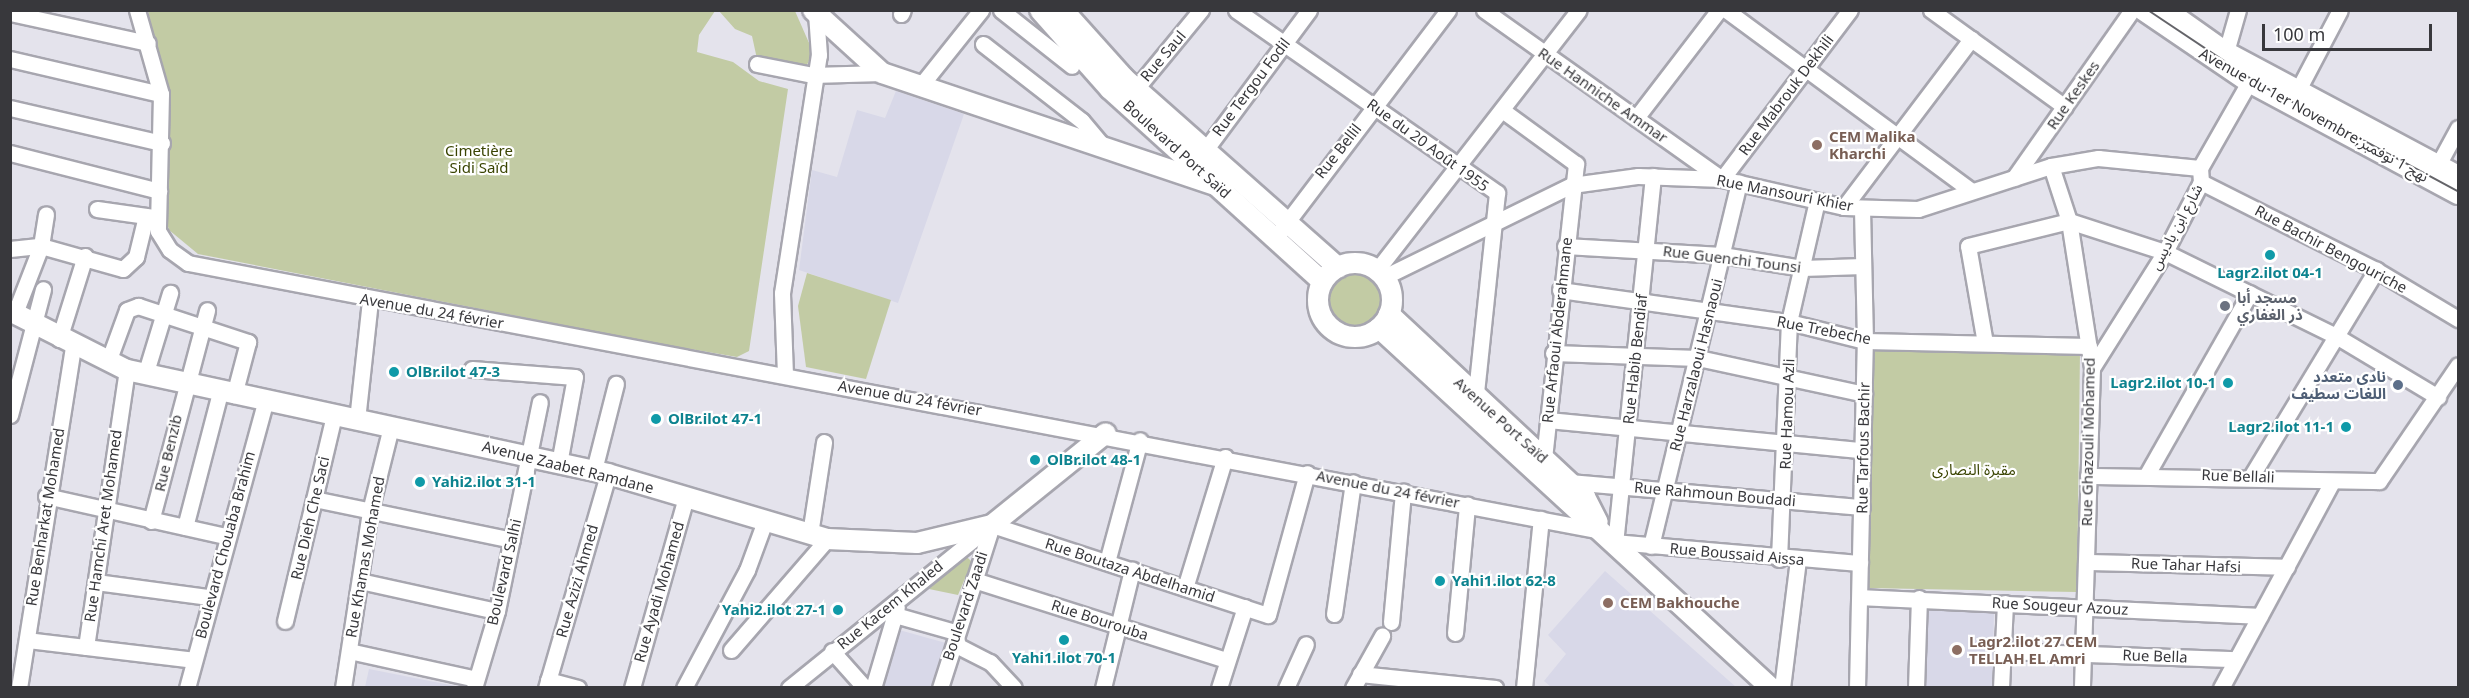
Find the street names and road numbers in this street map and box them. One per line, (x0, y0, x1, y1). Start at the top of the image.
street label: Rue Saul (1137, 27, 1189, 85)
street label: Rue Mabrouk Dekhili (1735, 31, 1837, 159)
street label: Rue Tergou Fodil (1208, 34, 1294, 140)
street label: Rue Hanniche Ammar (1535, 43, 1671, 147)
street label: Avenue du 1er Novembre;نهج 1 نوفمبر (2196, 44, 2432, 186)
street label: Rue Keskes (2043, 57, 2103, 133)
street label: Rue du 20 Août 1955 (1364, 95, 1492, 195)
street label: Boulevard Port Saïd (1119, 96, 1235, 202)
street label: Rue Bellil (1311, 120, 1365, 182)
street label: Rue Mansouri Khier (1715, 171, 1855, 215)
street label: شارع ابن باديس (2146, 181, 2206, 273)
street label: Rue Bachir Bengouriche (2252, 201, 2410, 297)
street label: Rue Arfaoui Abderahmane (1538, 236, 1576, 424)
street label: Rue Guenchi Tounsi (1662, 242, 1802, 276)
street label: Rue Harzalaoui Hasnaoui (1666, 277, 1726, 453)
street label: Avenue du 24 février (359, 289, 505, 333)
street label: Rue Habib Bendiaf (1619, 293, 1651, 425)
street label: Rue Trebeche (1775, 312, 1873, 348)
street label: Rue Hamou Azli (1776, 358, 1798, 470)
street label: Rue Ghazouli Mohamed (2078, 358, 2098, 526)
street label: Avenue Port Saïd (1450, 373, 1552, 467)
street label: Avenue du 24 février (837, 376, 983, 420)
street label: Rue Tarfous Bachir (1853, 382, 1873, 514)
street label: Rue Benzib (150, 413, 186, 493)
street label: Rue Benharkat Mohamed (22, 427, 68, 607)
street label: Rue Hamchi Aret Mohamed (81, 429, 125, 623)
street label: Avenue Zaabet Ramdane (480, 437, 656, 497)
street label: Boulevard Chouaba Brahim (191, 449, 259, 641)
street label: Rue Dieh Che Saci (287, 454, 333, 582)
street label: Avenue du 24 février (1315, 466, 1461, 512)
street label: Rue Bellali (2201, 466, 2275, 486)
street label: Rue Khamas Mohamed (342, 475, 388, 639)
street label: Rue Rahmoun Boudadi (1633, 478, 1797, 510)
street label: Boulevard Salhi (483, 517, 525, 627)
street label: Rue Ayadi Mohamed (630, 520, 688, 664)
street label: Rue Azizi Ahmed (552, 522, 602, 640)
street label: Rue Boutaza Abdelhamid (1043, 534, 1217, 606)
street label: Rue Boussaid Aissa (1669, 539, 1805, 569)
street label: Boulevard Zaadi (939, 549, 991, 663)
street label: Rue Tahar Hafsi (2131, 554, 2241, 576)
street label: Rue Kacem Khaled (834, 557, 946, 653)
street label: Rue Sougeur Azouz (1991, 593, 2129, 619)
street label: Rue Bourouba (1049, 596, 1151, 644)
street label: Rue Bella (2122, 646, 2188, 666)

